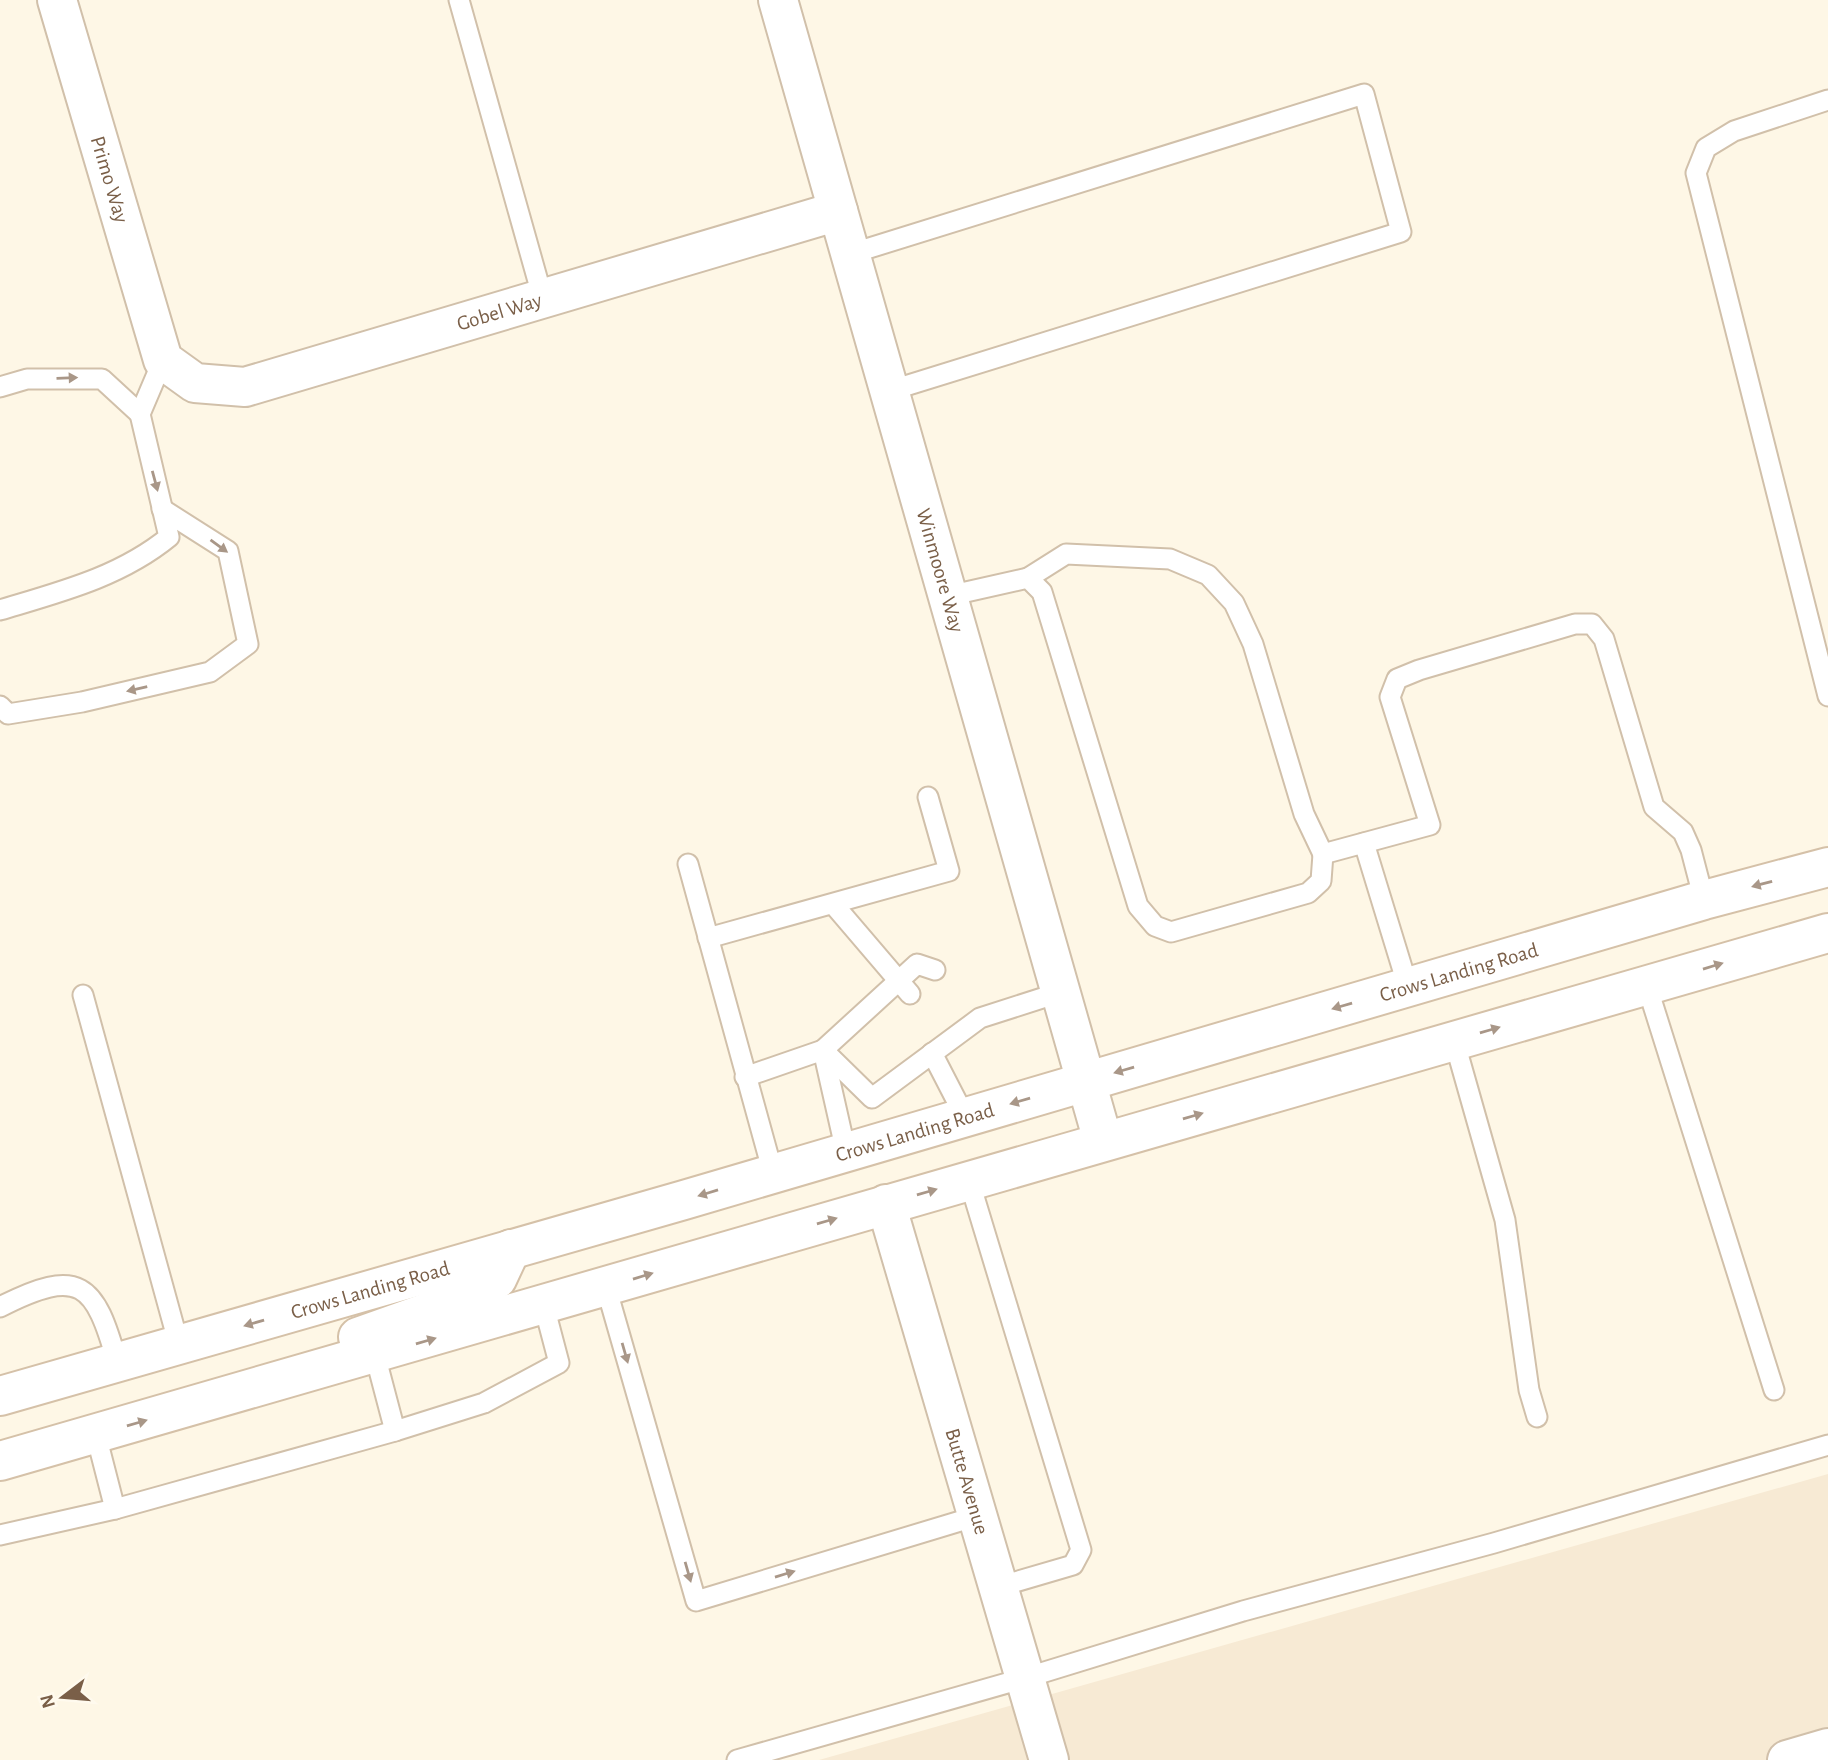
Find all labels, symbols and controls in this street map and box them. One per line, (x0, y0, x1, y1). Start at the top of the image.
street label: Primo Way (87, 134, 132, 225)
street label: Gobel Way (454, 289, 544, 335)
one-way arrow (56, 372, 78, 383)
one-way arrow (150, 470, 161, 492)
street label: Winmoore Way (912, 506, 968, 635)
one-way arrow (209, 539, 228, 553)
one-way arrow (126, 684, 148, 695)
one-way arrow (1751, 879, 1773, 890)
street label: Crows Landing Road (1377, 939, 1541, 1006)
one-way arrow (1703, 961, 1724, 971)
one-way arrow (1331, 1001, 1352, 1011)
one-way arrow (1479, 1025, 1500, 1035)
one-way arrow (1113, 1065, 1135, 1076)
one-way arrow (1009, 1096, 1030, 1106)
street label: Crows Landing Road (833, 1099, 997, 1166)
one-way arrow (1182, 1110, 1203, 1120)
one-way arrow (917, 1186, 938, 1196)
one-way arrow (697, 1188, 718, 1198)
one-way arrow (817, 1215, 838, 1225)
street label: Crows Landing Road (288, 1258, 452, 1323)
one-way arrow (633, 1270, 654, 1281)
one-way arrow (242, 1318, 264, 1329)
one-way arrow (416, 1335, 437, 1345)
one-way arrow (620, 1342, 631, 1364)
one-way arrow (126, 1418, 147, 1428)
street label: Butte Avenue (941, 1426, 992, 1537)
one-way arrow (683, 1561, 693, 1582)
one-way arrow (775, 1568, 796, 1578)
north arrow (28, 1662, 98, 1732)
text: N (37, 1692, 59, 1710)

